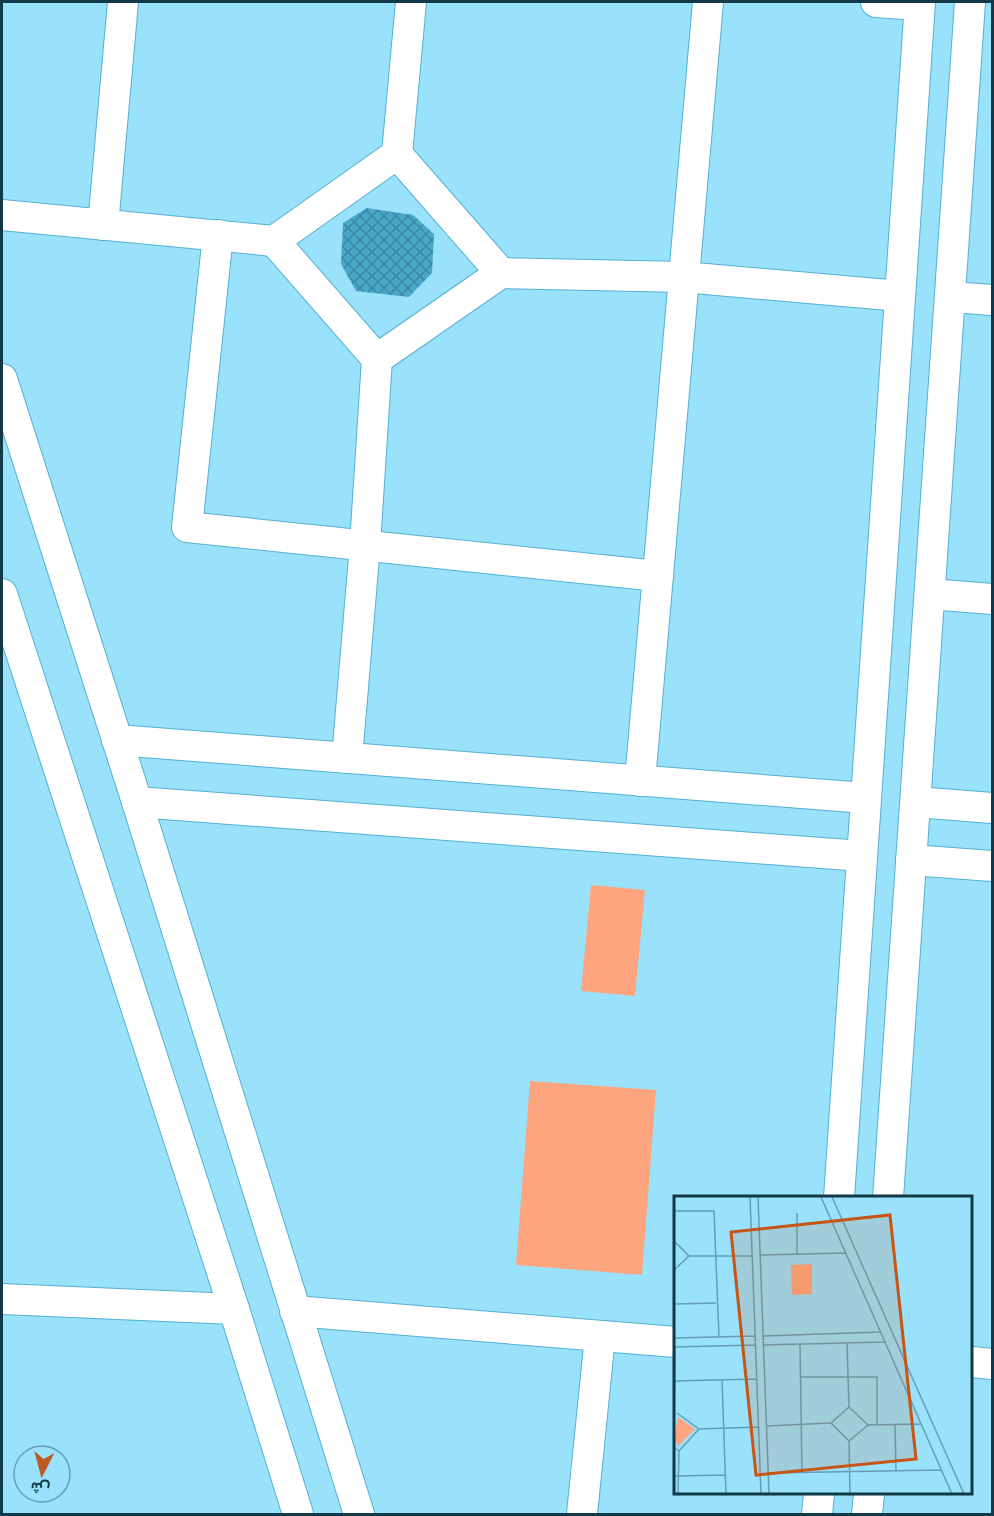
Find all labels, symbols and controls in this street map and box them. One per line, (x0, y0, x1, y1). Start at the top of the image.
inset map (674, 1196, 973, 1495)
north arrow (12, 1444, 72, 1504)
text: ش (30, 1478, 51, 1499)

